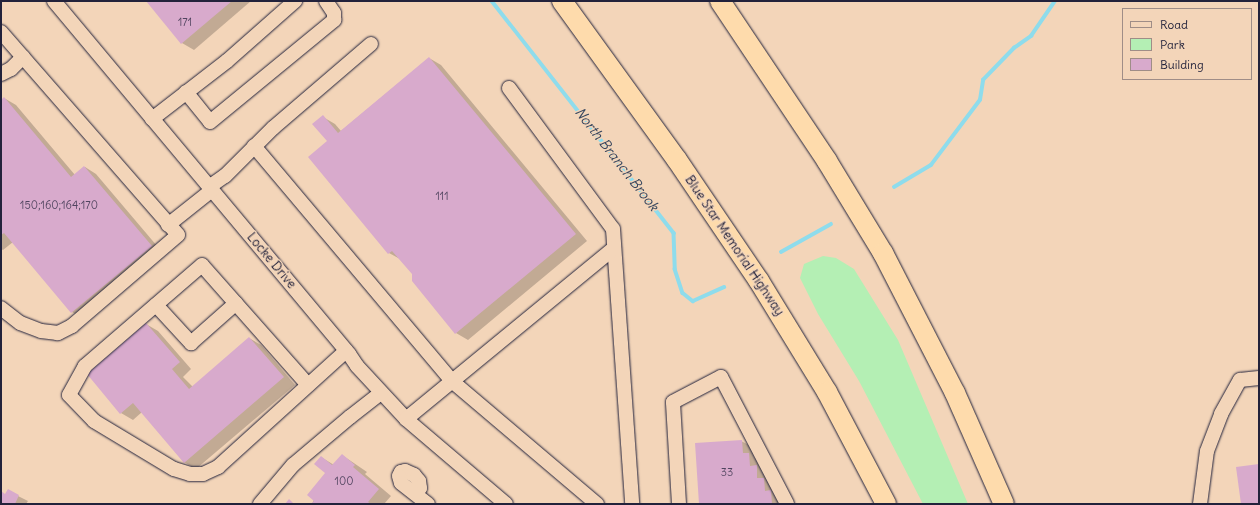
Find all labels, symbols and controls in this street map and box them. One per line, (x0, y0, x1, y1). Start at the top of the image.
legend (1122, 8, 1252, 80)
house number: 171 (178, 15, 192, 29)
text: Road (1160, 17, 1188, 32)
text: Park (1160, 37, 1185, 52)
text: Building (1160, 57, 1204, 72)
water label: North Branch Brook (572, 104, 662, 214)
street label: Blue Star Memorial Highway (681, 173, 787, 319)
house number: 111 (435, 189, 449, 203)
house number: 150;160;164;170 (20, 198, 98, 212)
street label: Locke Drive (243, 230, 299, 292)
house number: 33 (721, 465, 733, 479)
house number: 100 (335, 474, 353, 488)

